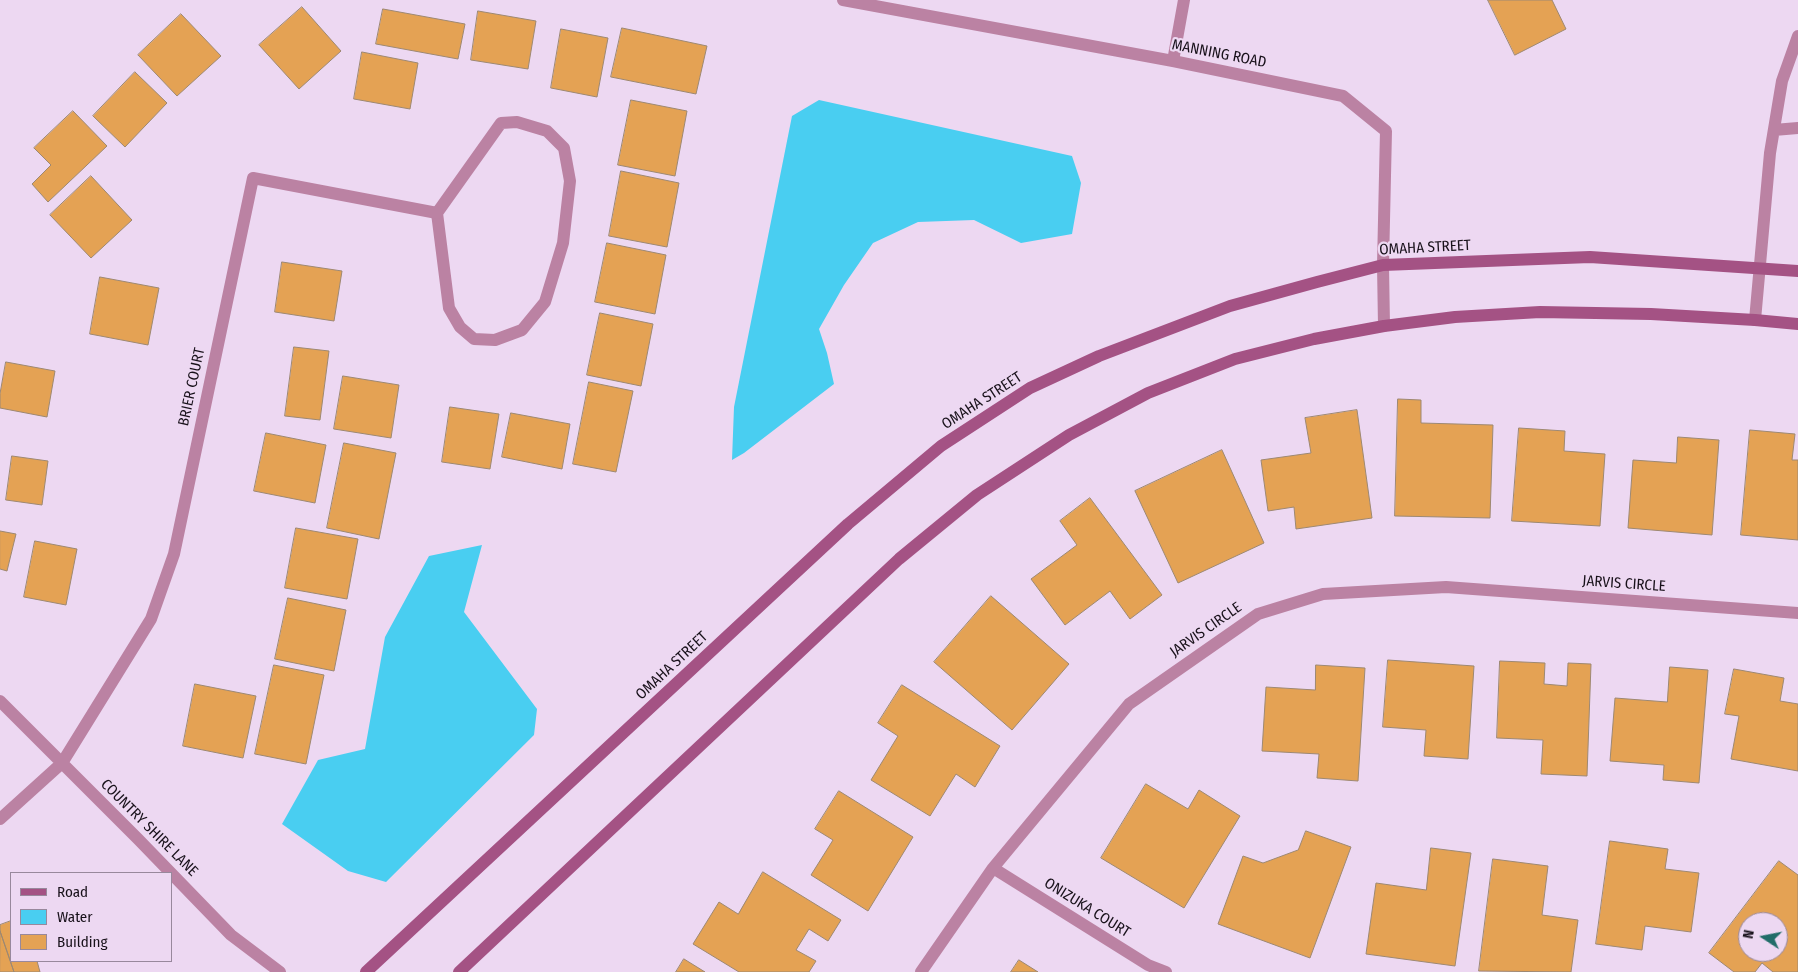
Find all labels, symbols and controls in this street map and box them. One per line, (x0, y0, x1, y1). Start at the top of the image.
street label: MANNING ROAD (1170, 36, 1268, 72)
street label: OMAHA STREET (1379, 237, 1471, 259)
street label: BRIER COURT (175, 346, 209, 428)
street label: OMAHA STREET (939, 369, 1025, 433)
street label: JARVIS CIRCLE (1582, 572, 1666, 596)
street label: JARVIS CIRCLE (1167, 599, 1245, 661)
street label: OMAHA STREET (632, 628, 712, 704)
street label: COUNTRY SHIRE LANE (97, 776, 201, 880)
legend (10, 872, 172, 962)
street label: ONIZUKA COURT (1041, 874, 1133, 942)
text: Road (57, 883, 88, 901)
text: Water (57, 908, 92, 926)
north arrow (1738, 912, 1788, 962)
text: N (1740, 929, 1758, 940)
text: Building (57, 933, 108, 951)

